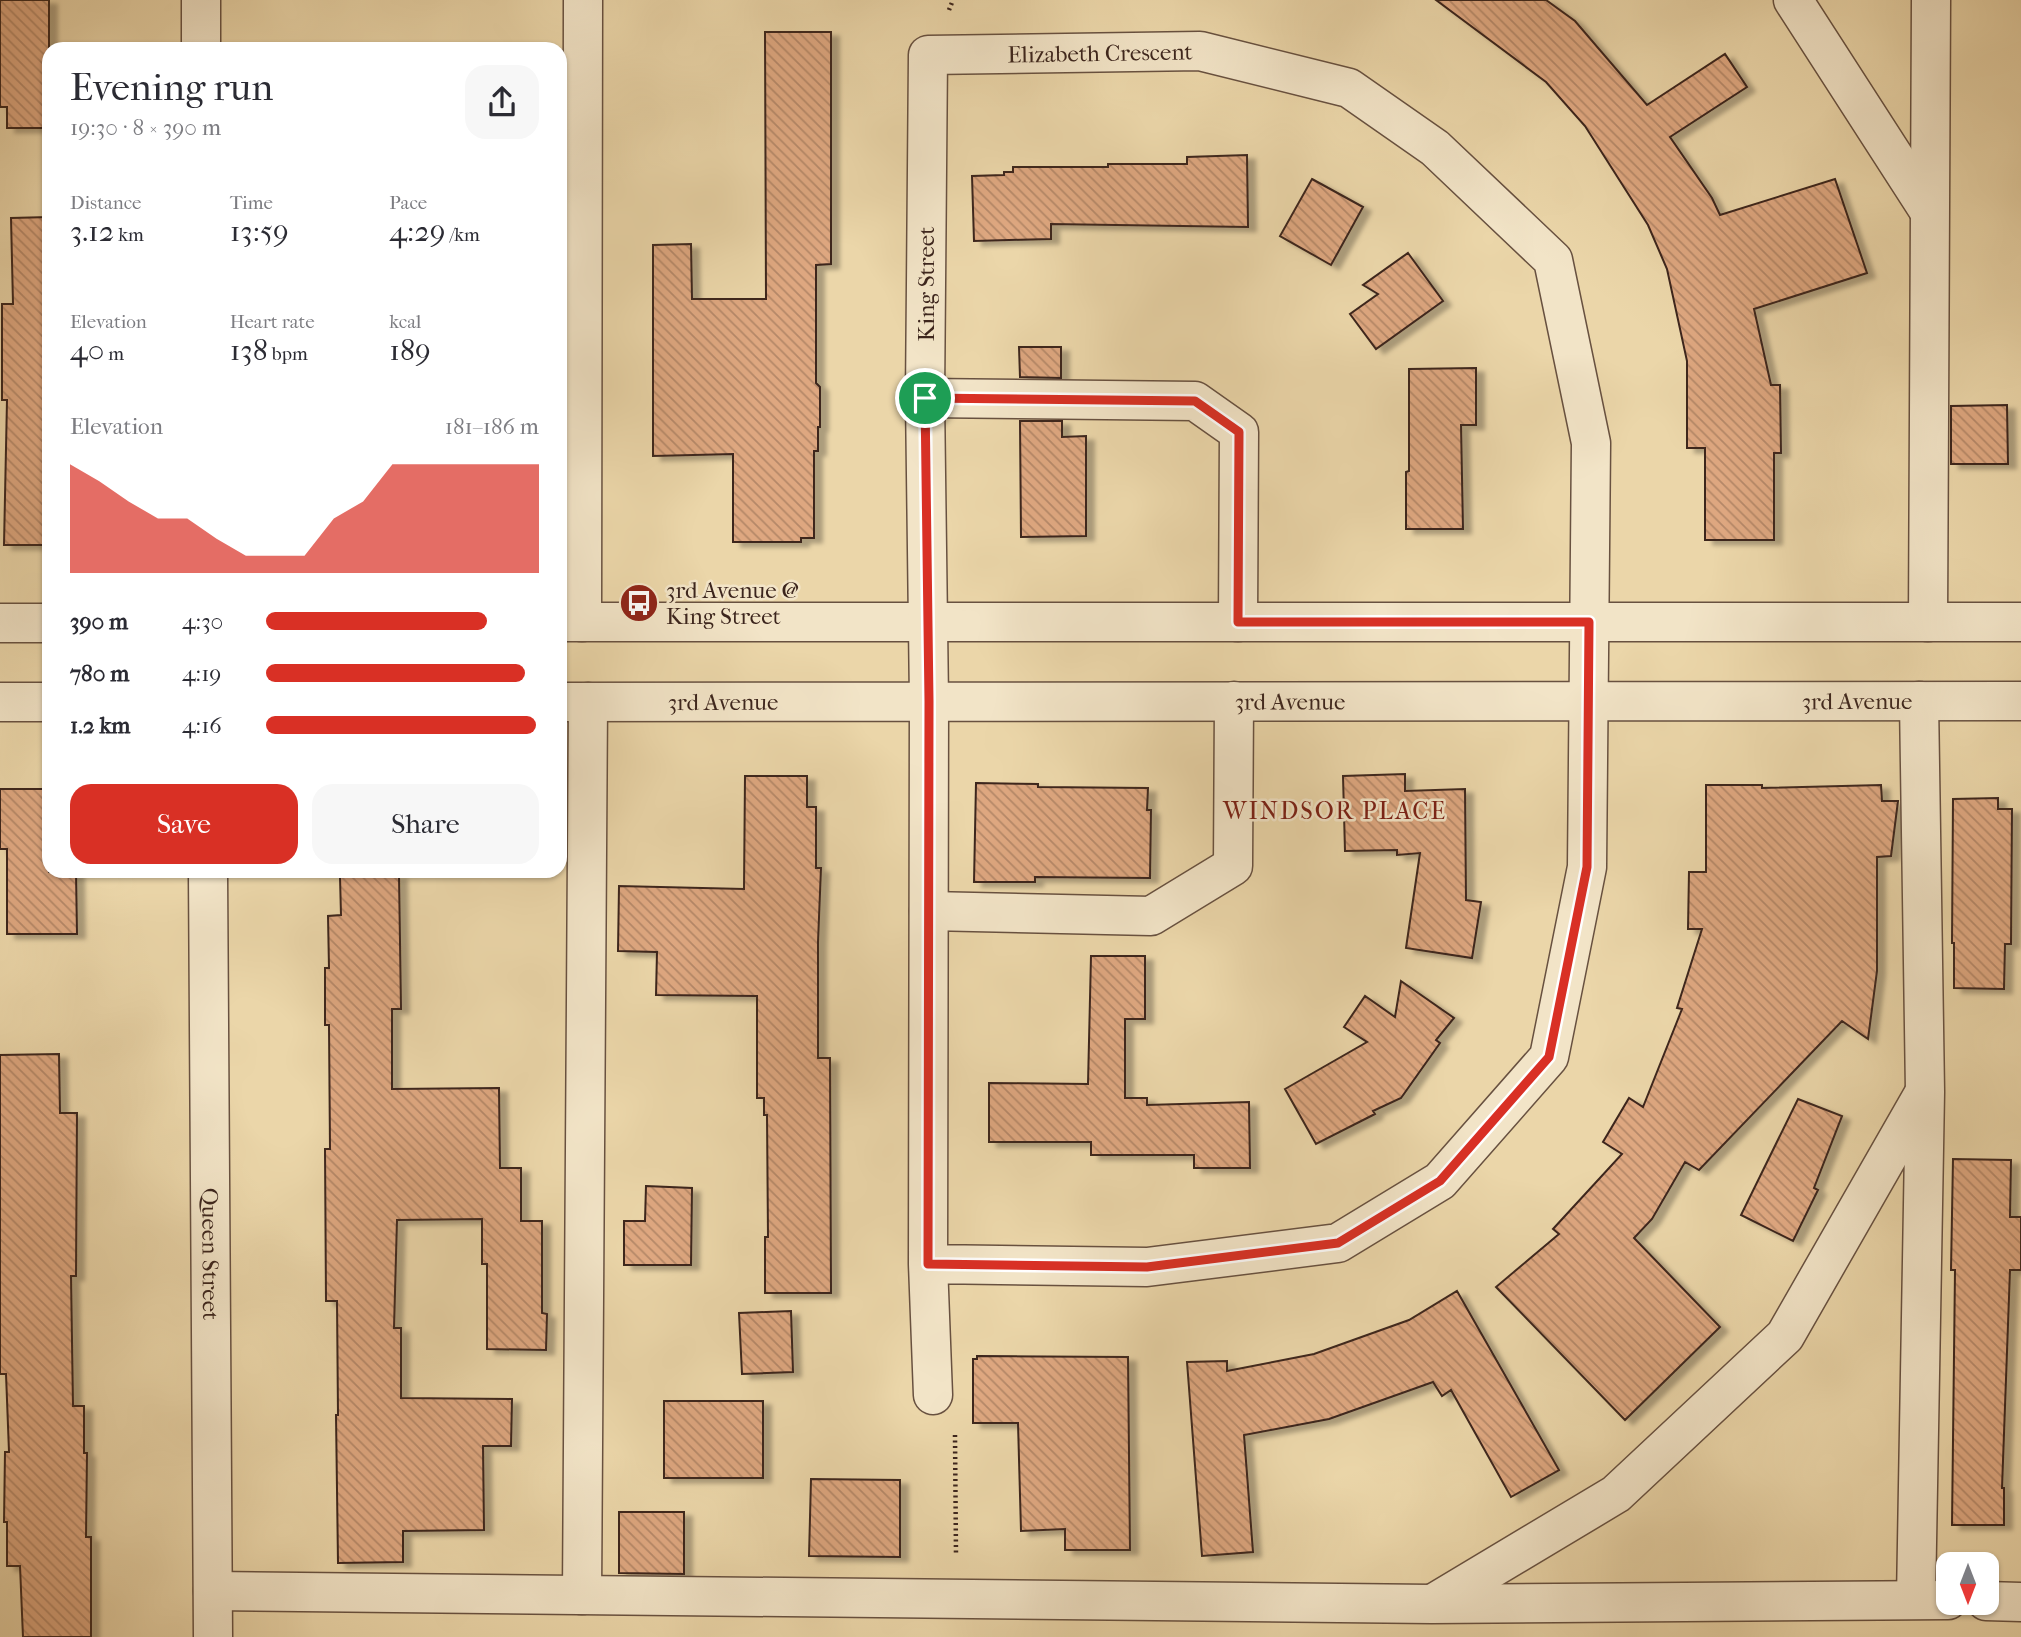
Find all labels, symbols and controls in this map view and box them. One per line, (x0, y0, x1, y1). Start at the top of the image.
street label: Elizabeth Crescent (1007, 38, 1193, 69)
text: Evening run (70, 65, 273, 110)
button: share (465, 65, 539, 139)
text: 19:30 · 8 × 390 m (70, 114, 221, 141)
text: Distance (70, 192, 141, 214)
text: Time (230, 192, 273, 214)
text: Pace (389, 192, 427, 214)
text: 3.12 (70, 214, 114, 249)
text: 13:59 (230, 214, 289, 249)
text: 4:29 (389, 214, 445, 249)
text: km (114, 224, 144, 246)
text: /km (445, 224, 480, 246)
street label: King Street (913, 227, 940, 341)
text: Elevation (70, 311, 147, 333)
text: Heart rate (230, 311, 315, 333)
text: kcal (389, 311, 421, 333)
text: 40 (70, 333, 104, 368)
text: 138 (230, 333, 268, 368)
text: 189 (389, 333, 431, 368)
text: m (104, 343, 124, 365)
text: bpm (268, 343, 308, 365)
pin (895, 368, 955, 428)
icon: arrive (906, 379, 944, 417)
text: Elevation (70, 413, 163, 440)
text: 181–186 m (445, 413, 539, 440)
place label: 3rd Avenue @ King Street (666, 577, 799, 630)
bus stop icon: 3rd Avenue @ King Street (618, 582, 660, 624)
text: 390 m (70, 608, 128, 635)
text: 4:30 (182, 608, 223, 635)
text: 780 m (70, 660, 129, 687)
text: 4:19 (182, 660, 221, 687)
street label: 3rd Avenue (1235, 688, 1345, 716)
street label: 3rd Avenue (1802, 688, 1912, 715)
street label: 3rd Avenue (668, 689, 778, 716)
text: 1.2 km (70, 712, 130, 739)
text: 4:16 (182, 712, 222, 739)
button: Save (70, 784, 298, 864)
button: Share (312, 784, 539, 864)
district label: WINDSOR PLACE (1222, 797, 1447, 825)
street label: Queen Street (196, 1188, 224, 1320)
north arrow (1936, 1552, 1998, 1615)
map controls (1936, 1552, 1999, 1615)

